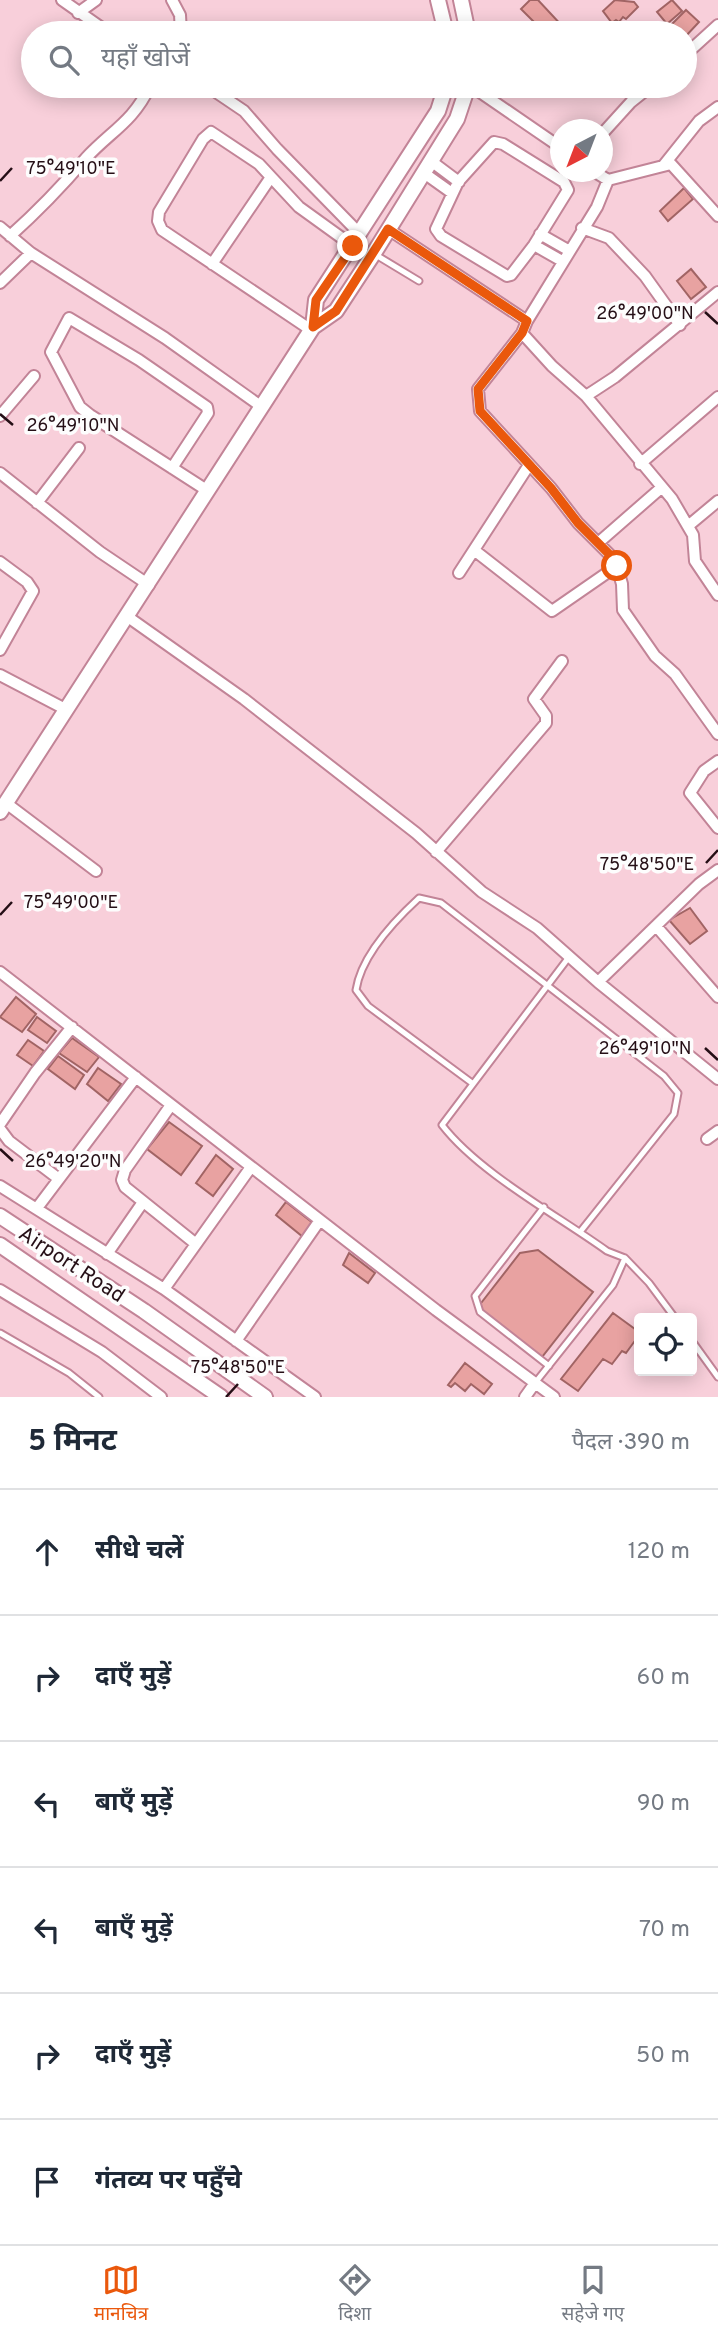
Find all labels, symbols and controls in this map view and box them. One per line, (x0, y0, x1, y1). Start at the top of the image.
search box (21, 21, 697, 98)
icon: search (45, 41, 83, 79)
text: यहाँ खोजें (101, 43, 190, 76)
north arrow (550, 119, 613, 182)
text: 75°49'10"E (26, 158, 116, 181)
route end (337, 230, 368, 261)
text: 26°49'00"N (596, 303, 694, 326)
text: 26°49'10"N (27, 415, 119, 438)
route start (601, 550, 632, 581)
text: 75°48'50"E (600, 854, 694, 877)
text: 75°49'00"E (24, 892, 118, 915)
text: 26°49'10"N (599, 1038, 691, 1061)
text: 26°49'20"N (24, 1151, 122, 1174)
street label: Airport Road (13, 1221, 129, 1310)
map controls (634, 1313, 697, 1376)
button: locate (634, 1313, 697, 1376)
text: 75°48'50"E (191, 1357, 285, 1380)
text: 5 मिनट (28, 1424, 117, 1461)
text: पैदल · 390 m (572, 1429, 690, 1458)
icon: ahead (28, 1533, 66, 1571)
text: सीधे चलें (95, 1535, 183, 1568)
text: 120 m (628, 1538, 690, 1567)
icon: right (28, 1659, 66, 1697)
text: दाएँ मुड़ें (95, 1661, 171, 1694)
text: 60 m (637, 1664, 690, 1693)
icon: left (28, 1785, 66, 1823)
text: बाएँ मुड़ें (95, 1787, 173, 1820)
text: 90 m (637, 1790, 690, 1819)
icon: left (28, 1911, 66, 1949)
text: बाएँ मुड़ें (95, 1913, 173, 1946)
text: 70 m (639, 1916, 690, 1945)
icon: right (28, 2037, 66, 2075)
text: दाएँ मुड़ें (95, 2039, 171, 2072)
text: 50 m (636, 2042, 690, 2071)
icon: arrive (28, 2163, 66, 2201)
text: गंतव्य पर पहुँचे (95, 2165, 242, 2198)
tab: मानचित्र (94, 2261, 148, 2328)
tab: दिशा (336, 2261, 374, 2328)
tab: सहेजे गए (561, 2261, 624, 2328)

